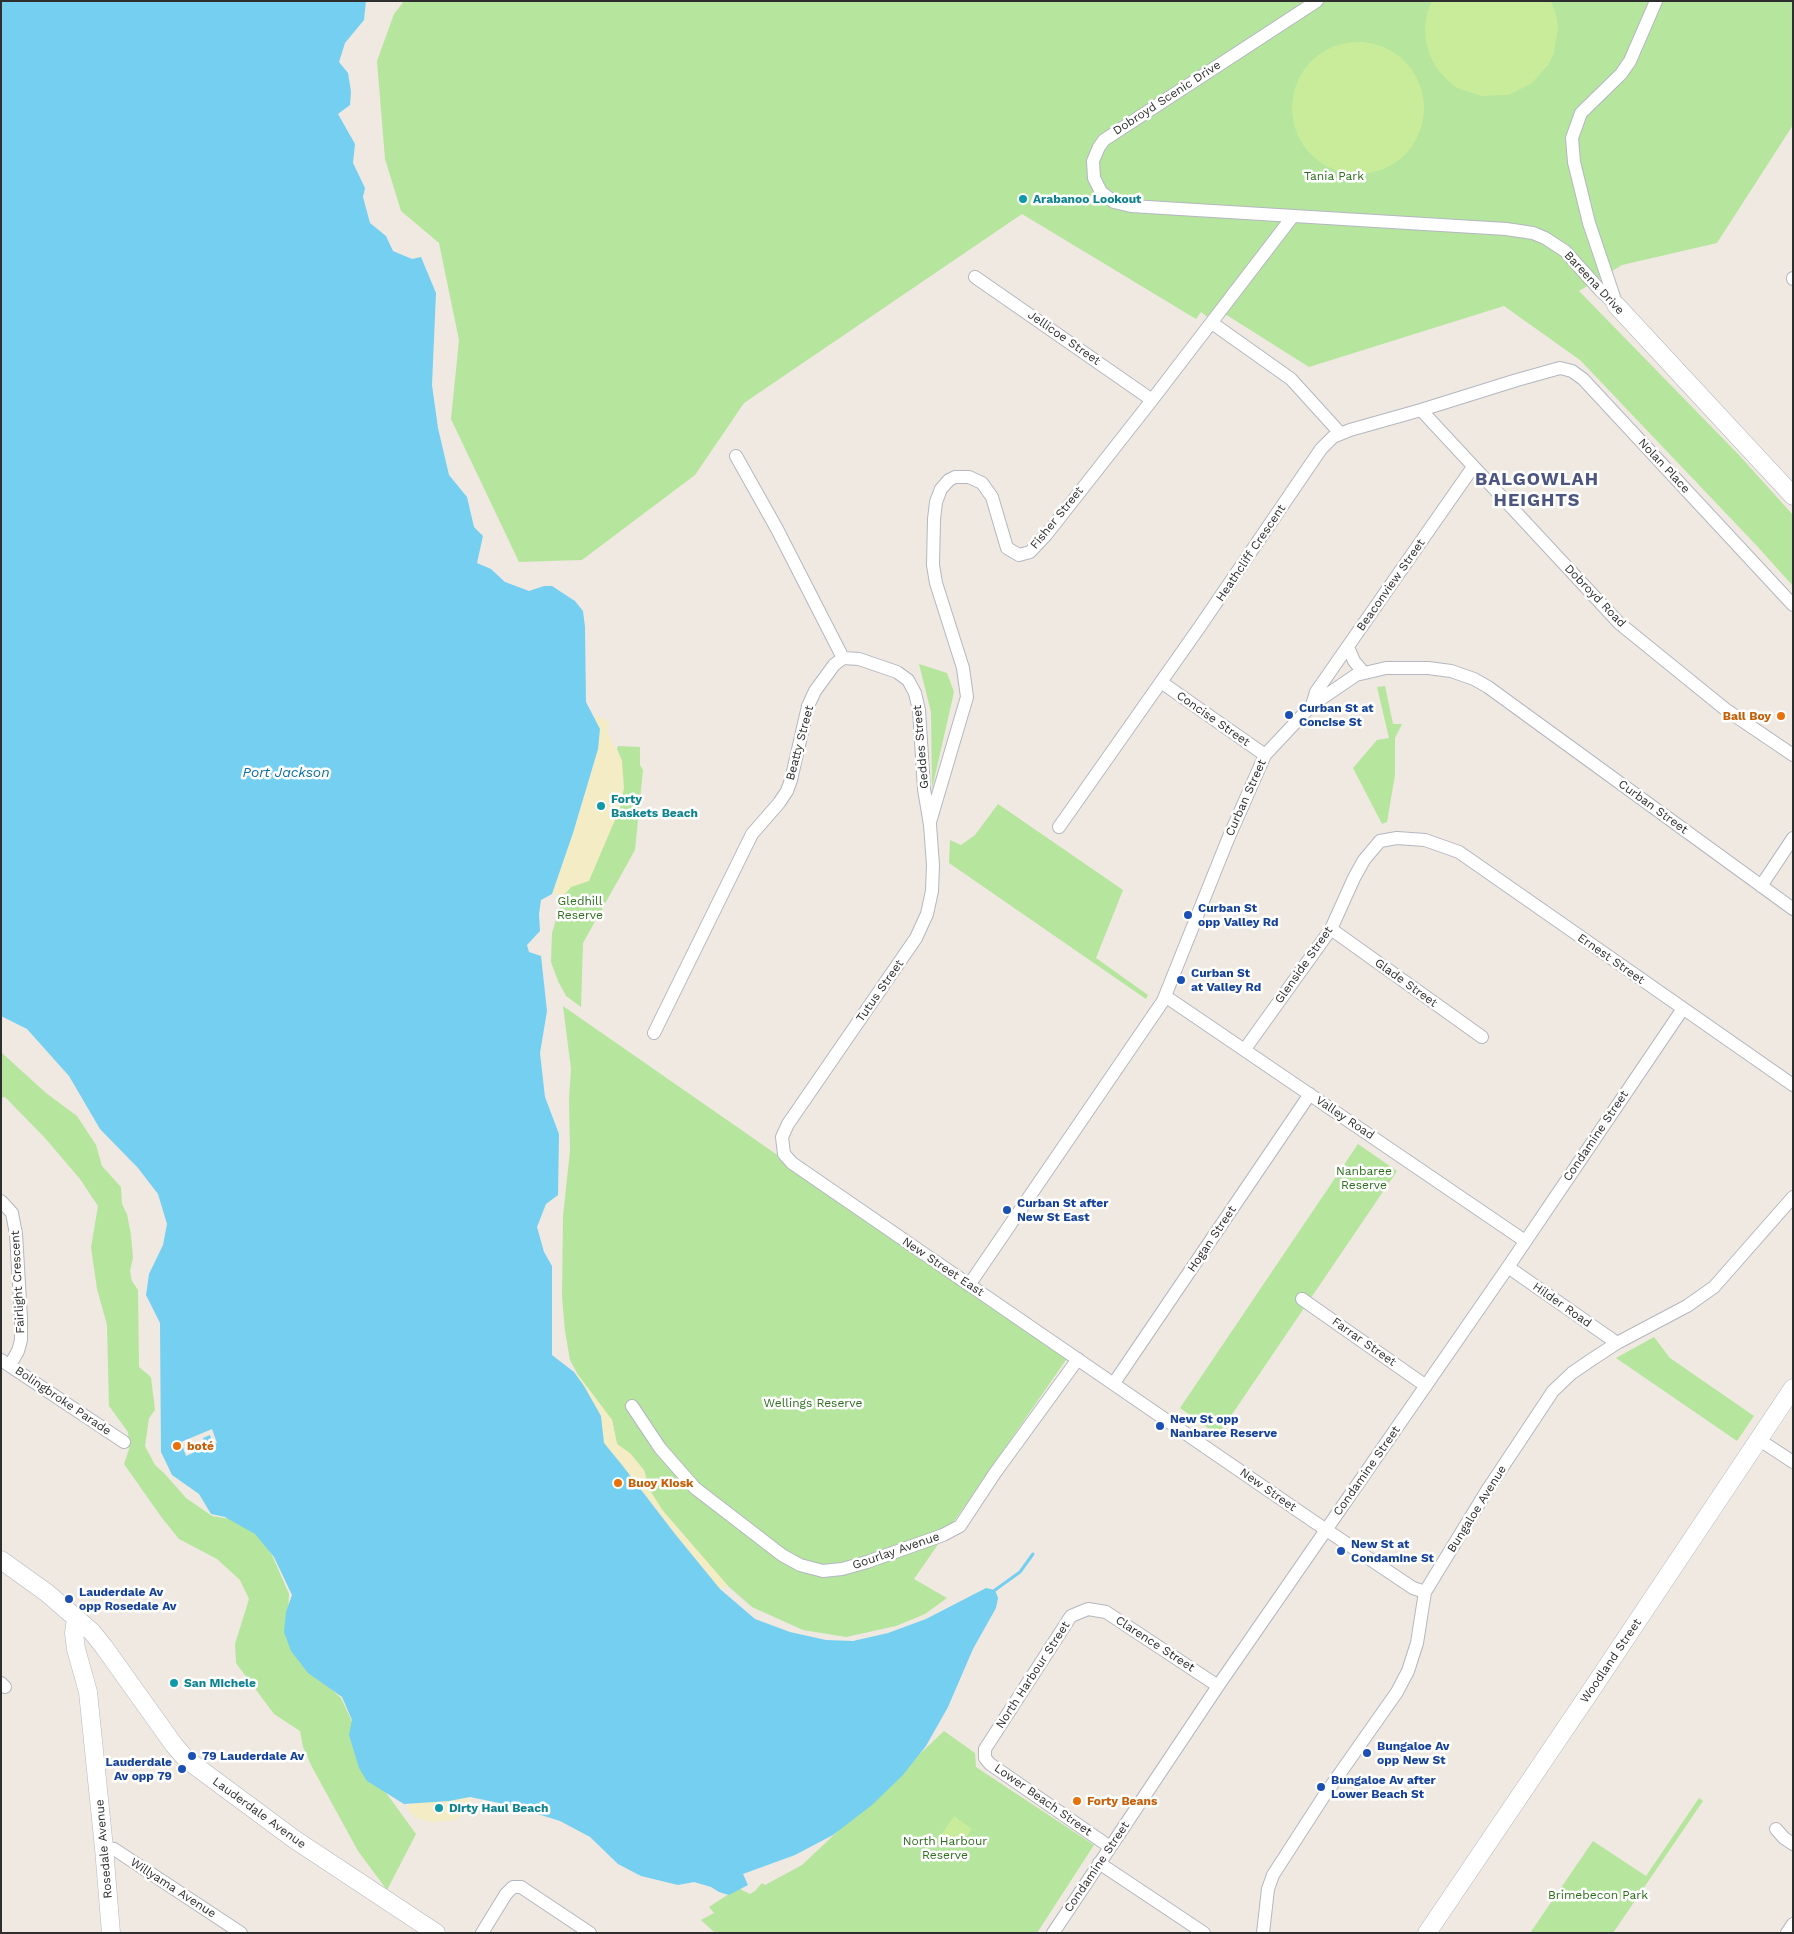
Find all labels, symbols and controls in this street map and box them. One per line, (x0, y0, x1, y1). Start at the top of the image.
street label: Dobroyd Scenic Drive (1110, 58, 1224, 138)
park label: Tania Park (1304, 169, 1364, 183)
place label: Arabanoo Lookout (1033, 192, 1141, 206)
marker: Arabanoo Lookout (1017, 193, 1029, 205)
street label: Bareena Drive (1561, 248, 1627, 318)
street label: Jellicoe Street (1025, 308, 1103, 368)
street label: Nolan Place (1635, 436, 1693, 496)
district label: BALGOWLAH HEIGHTS (1474, 469, 1600, 512)
street label: Fisher Street (1027, 484, 1087, 552)
street label: Heathcliff Crescent (1213, 502, 1289, 604)
street label: Beaconview Street (1354, 536, 1428, 634)
street label: Dobroyd Road (1561, 561, 1629, 631)
street label: Concise Street (1174, 688, 1252, 750)
place label: Curban St at Concise St (1299, 701, 1373, 729)
street label: Beatty Street (783, 704, 817, 782)
street label: Geddes Street (910, 704, 932, 790)
marker: Curban St at Concise St (1283, 709, 1295, 721)
place label: Ball Boy (1723, 709, 1771, 723)
marker: Ball Boy (1775, 710, 1787, 722)
street label: Curban Street (1223, 757, 1269, 839)
water label: Port Jackson (242, 765, 330, 781)
street label: Curban Street (1615, 777, 1691, 837)
place label: Forty Baskets Beach (611, 792, 698, 820)
marker: Forty Baskets Beach (595, 800, 607, 812)
park label: Gledhill Reserve (557, 894, 603, 922)
place label: Curban St opp Valley Rd (1198, 901, 1279, 929)
marker: Curban St opp Valley Rd (1182, 909, 1194, 921)
street label: Glenside Street (1272, 924, 1336, 1006)
street label: Ernest Street (1575, 931, 1647, 987)
street label: Glade Street (1372, 955, 1440, 1011)
street label: Tutus Street (853, 957, 907, 1025)
place label: Curban St at Valley Rd (1191, 966, 1261, 994)
marker: Curban St at Valley Rd (1175, 974, 1187, 986)
street label: Condamine Street (1560, 1088, 1632, 1184)
street label: Valley Road (1313, 1093, 1377, 1143)
park label: Nanbaree Reserve (1336, 1164, 1392, 1192)
place label: Curban St after New St East (1017, 1196, 1108, 1224)
street label: Hogan Street (1185, 1203, 1239, 1275)
marker: Curban St after New St East (1001, 1204, 1013, 1216)
street label: Fairlight Crescent (8, 1230, 28, 1334)
street label: New Street East (899, 1234, 987, 1300)
street label: Hilder Road (1530, 1279, 1594, 1331)
street label: Farrar Street (1329, 1315, 1399, 1369)
street label: Bolingbroke Parade (12, 1363, 114, 1439)
park label: Wellings Reserve (764, 1396, 862, 1410)
place label: New St opp Nanbaree Reserve (1170, 1412, 1277, 1440)
marker: New St opp Nanbaree Reserve (1154, 1420, 1166, 1432)
street label: Condamine Street (1331, 1423, 1403, 1519)
place label: boté (187, 1439, 214, 1453)
marker: boté (171, 1440, 183, 1452)
street label: Bungaloe Avenue (1444, 1463, 1510, 1555)
street label: New Street (1237, 1465, 1299, 1515)
place label: Buoy Kiosk (628, 1476, 694, 1490)
marker: Buoy Kiosk (612, 1477, 624, 1489)
street label: Gourlay Avenue (851, 1529, 941, 1573)
place label: New St at Condamine St (1351, 1537, 1434, 1565)
marker: New St at Condamine St (1335, 1545, 1347, 1557)
place label: Lauderdale Av opp Rosedale Av (79, 1585, 176, 1613)
marker: Lauderdale Av opp Rosedale Av (63, 1593, 75, 1605)
street label: Clarence Street (1113, 1613, 1197, 1675)
street label: Woodland Street (1577, 1616, 1645, 1706)
street label: North Harbour Street (993, 1619, 1073, 1731)
place label: San Michele (184, 1676, 256, 1690)
marker: San Michele (168, 1677, 180, 1689)
place label: Bungaloe Av opp New St (1377, 1739, 1450, 1767)
marker: Bungaloe Av opp New St (1361, 1747, 1373, 1759)
place label: 79 Lauderdale Av (202, 1749, 304, 1763)
marker: 79 Lauderdale Av (186, 1750, 198, 1762)
place label: Lauderdale Av opp 79 (106, 1755, 172, 1783)
street label: Lower Beach Street (991, 1761, 1095, 1839)
marker: Lauderdale Av opp 79 (176, 1763, 188, 1775)
place label: Bungaloe Av after Lower Beach St (1331, 1773, 1436, 1801)
street label: Lauderdale Avenue (209, 1774, 309, 1852)
marker: Bungaloe Av after Lower Beach St (1315, 1781, 1327, 1793)
place label: Forty Beans (1087, 1794, 1157, 1808)
marker: Forty Beans (1071, 1795, 1083, 1807)
street label: Rosedale Avenue (92, 1799, 116, 1899)
place label: Dirty Haul Beach (449, 1801, 548, 1815)
marker: Dirty Haul Beach (433, 1802, 445, 1814)
street label: Condamine Street (1061, 1819, 1133, 1915)
park label: North Harbour Reserve (903, 1834, 987, 1862)
street label: Willyama Avenue (127, 1855, 219, 1921)
park label: Brimebecon Park (1548, 1888, 1648, 1902)

